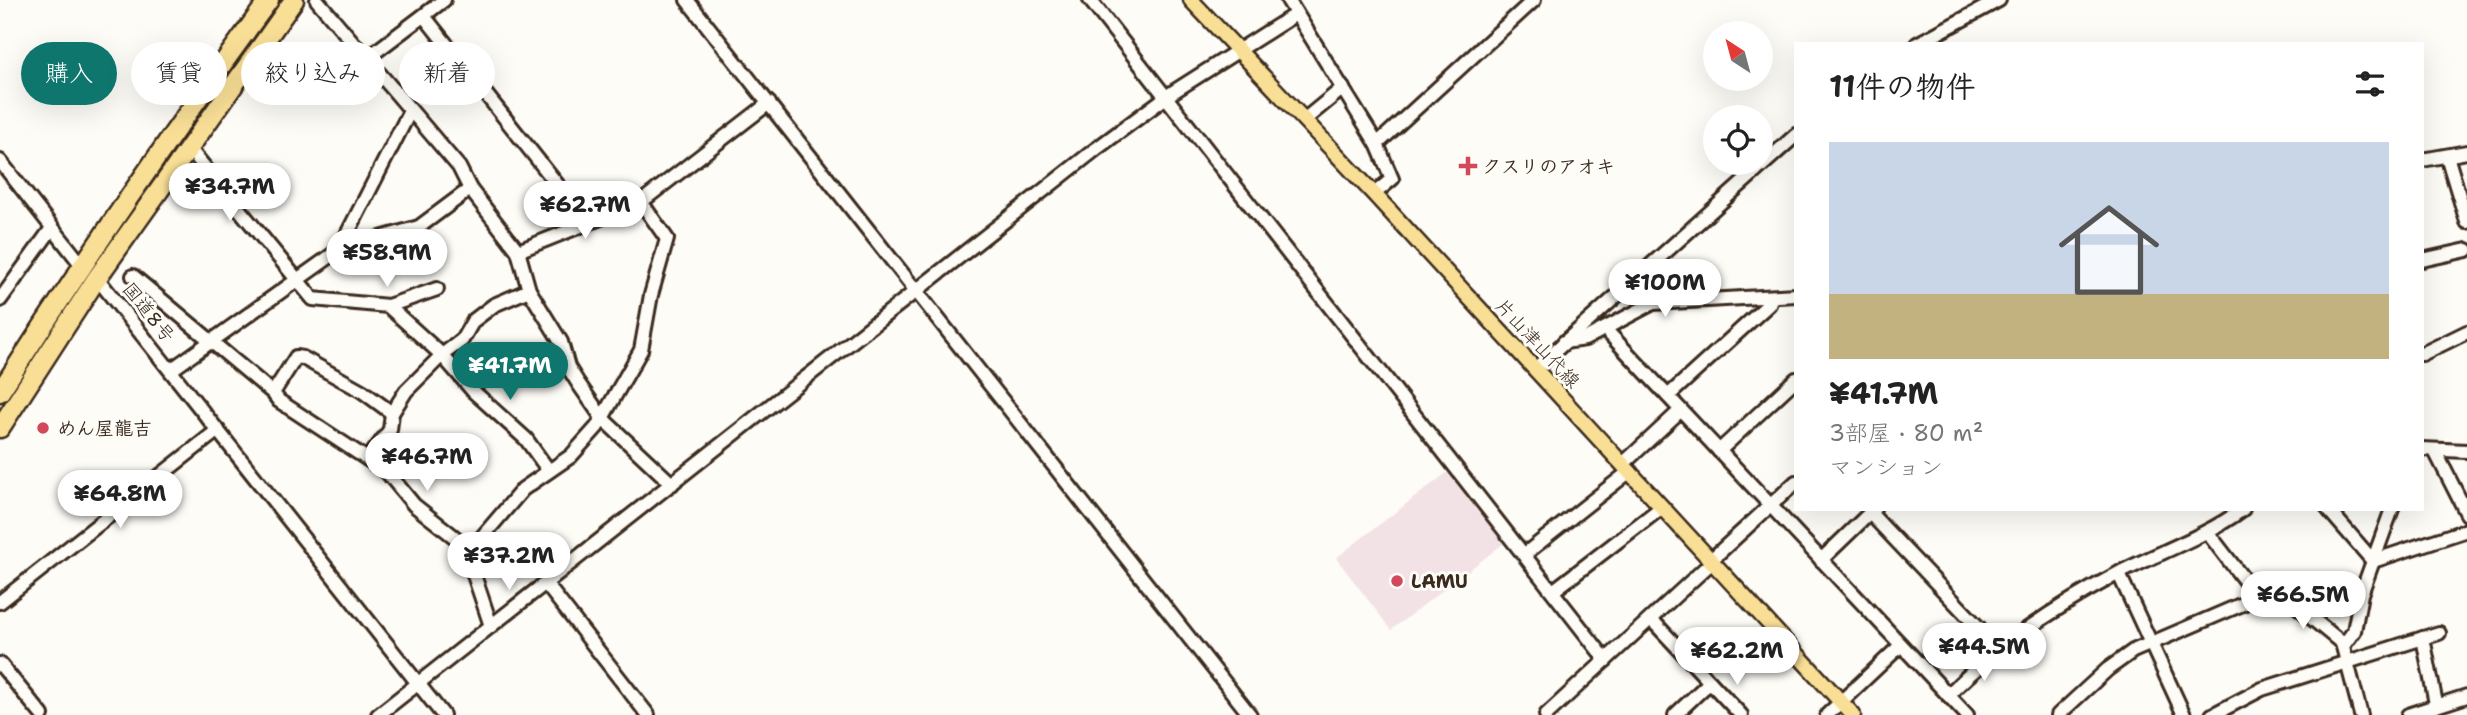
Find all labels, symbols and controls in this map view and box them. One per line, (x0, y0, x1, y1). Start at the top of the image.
north arrow (1703, 21, 1773, 91)
map controls (1703, 21, 1773, 175)
chip: 購入 (21, 42, 117, 105)
chip: 賃貸 (131, 42, 227, 105)
chip: 絞り込み (241, 42, 385, 105)
chip: 新着 (399, 42, 495, 105)
icon: filters (2351, 65, 2389, 103)
text: 11件の物件 (1829, 66, 1976, 107)
button: locate (1703, 105, 1773, 175)
place label: クスリのアオキ (1482, 154, 1615, 179)
marker: クスリのアオキ (1460, 158, 1476, 174)
pin: ¥34.7M (173, 164, 287, 223)
text: ¥34.7M (185, 171, 275, 201)
pin: ¥62.7M (528, 182, 642, 241)
icon: home (2046, 187, 2172, 313)
text: ¥62.7M (539, 189, 631, 219)
pin: ¥58.9M (330, 230, 444, 289)
text: ¥58.9M (342, 237, 432, 267)
pin: ¥100M (1616, 260, 1714, 319)
text: ¥100M (1624, 267, 1706, 297)
street label: 国道8号 (117, 277, 180, 348)
street label: 片山津山代線 (1490, 293, 1586, 394)
pin: ¥41.7M (453, 342, 567, 402)
text: ¥41.7M (468, 350, 552, 380)
text: ¥41.7M (1829, 373, 1938, 414)
place label: めん屋龍吉 (57, 416, 152, 441)
text: 3部屋 · 80 m² (1829, 418, 1983, 448)
marker: めん屋龍吉 (35, 420, 51, 436)
pin: ¥46.7M (370, 434, 484, 493)
text: ¥46.7M (381, 441, 473, 471)
text: マンション (1829, 452, 1943, 482)
pin: ¥64.8M (63, 470, 177, 530)
text: ¥64.8M (74, 478, 166, 508)
pin: ¥37.2M (452, 532, 566, 592)
text: ¥37.2M (463, 540, 555, 570)
place label: LAMU (1411, 569, 1468, 594)
pin: ¥66.5M (2246, 572, 2360, 631)
marker: LAMU (1389, 573, 1405, 589)
text: ¥66.5M (2257, 579, 2349, 609)
pin: ¥44.5M (1927, 624, 2041, 683)
pin: ¥62.2M (1680, 628, 1794, 687)
text: ¥44.5M (1938, 631, 2030, 661)
text: ¥62.2M (1690, 635, 1784, 665)

